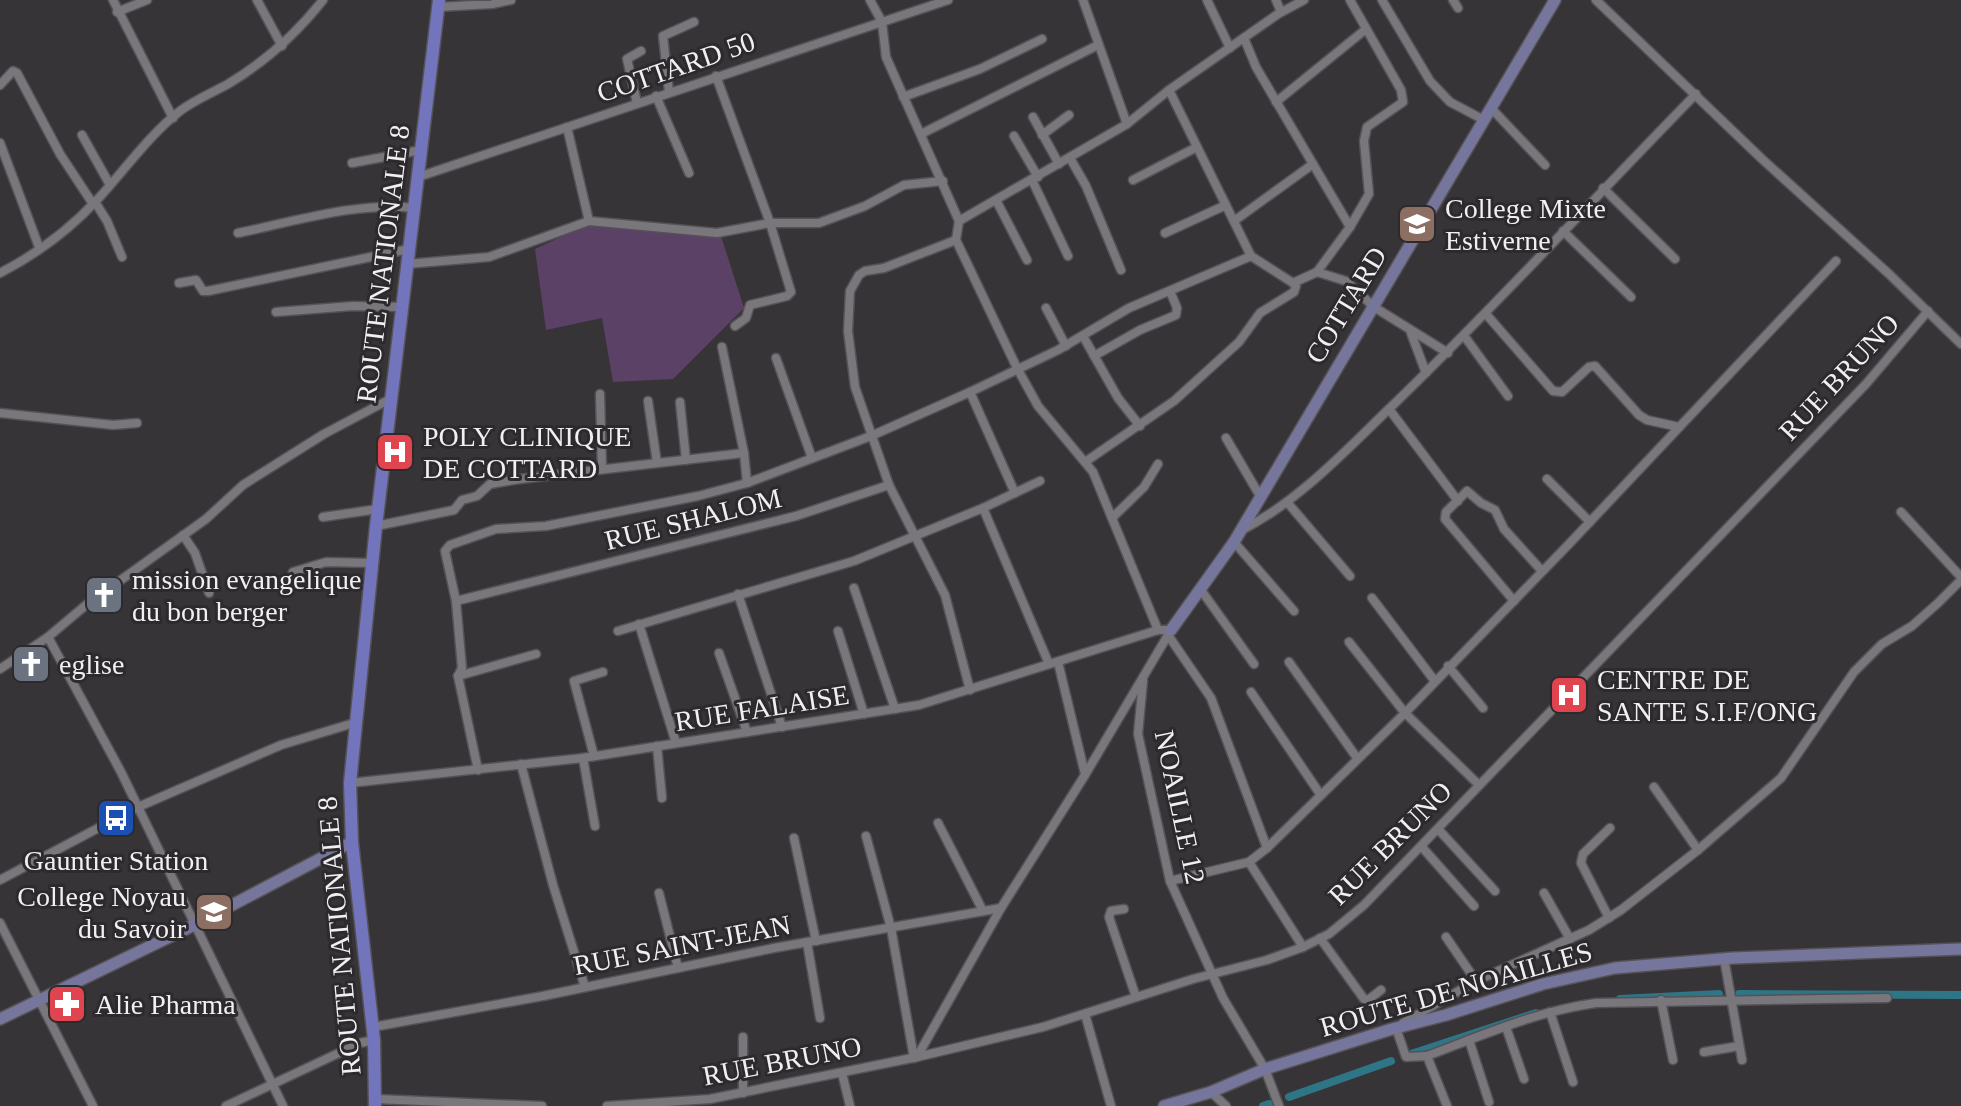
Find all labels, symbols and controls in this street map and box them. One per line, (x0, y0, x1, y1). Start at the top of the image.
street label: COTTARD 50 (593, 25, 759, 109)
street label: ROUTE NATIONALE 8 (351, 123, 415, 405)
place label: College Mixte Estiverne (1445, 193, 1606, 256)
school or university icon: College Mixte Estiverne (1396, 203, 1438, 245)
street label: COTTARD (1299, 241, 1393, 369)
street label: RUE BRUNO (1773, 308, 1905, 446)
place label: POLY CLINIQUE DE COTTARD (423, 421, 631, 484)
hospital icon: POLY CLINIQUE DE COTTARD (374, 431, 416, 473)
street label: RUE SHALOM (601, 482, 785, 556)
place label: mission evangelique du bon berger (132, 564, 361, 627)
church icon: mission evangelique du bon berger (83, 574, 125, 616)
church icon: eglise (10, 643, 52, 685)
place label: eglise (59, 649, 124, 680)
place label: CENTRE DE SANTE S.I.F/ONG (1597, 664, 1817, 727)
hospital icon: CENTRE DE SANTE S.I.F/ONG (1548, 674, 1590, 716)
street label: RUE FALAISE (673, 679, 851, 737)
street label: NOAILLE 12 (1149, 727, 1211, 887)
street label: RUE BRUNO (1322, 775, 1458, 911)
street label: ROUTE NATIONALE 8 (311, 795, 367, 1077)
bus stop icon: Gauntier Station (95, 797, 137, 839)
place label: Gauntier Station (24, 845, 208, 876)
place label: College Noyau du Savoir (17, 881, 187, 944)
school or university icon: College Noyau du Savoir (193, 891, 235, 933)
street label: RUE SAINT-JEAN (571, 909, 793, 981)
street label: ROUTE DE NOAILLES (1316, 935, 1596, 1043)
pharmacy icon: Alie Pharma (46, 983, 88, 1025)
place label: Alie Pharma (95, 989, 236, 1020)
street label: RUE BRUNO (700, 1030, 864, 1092)

